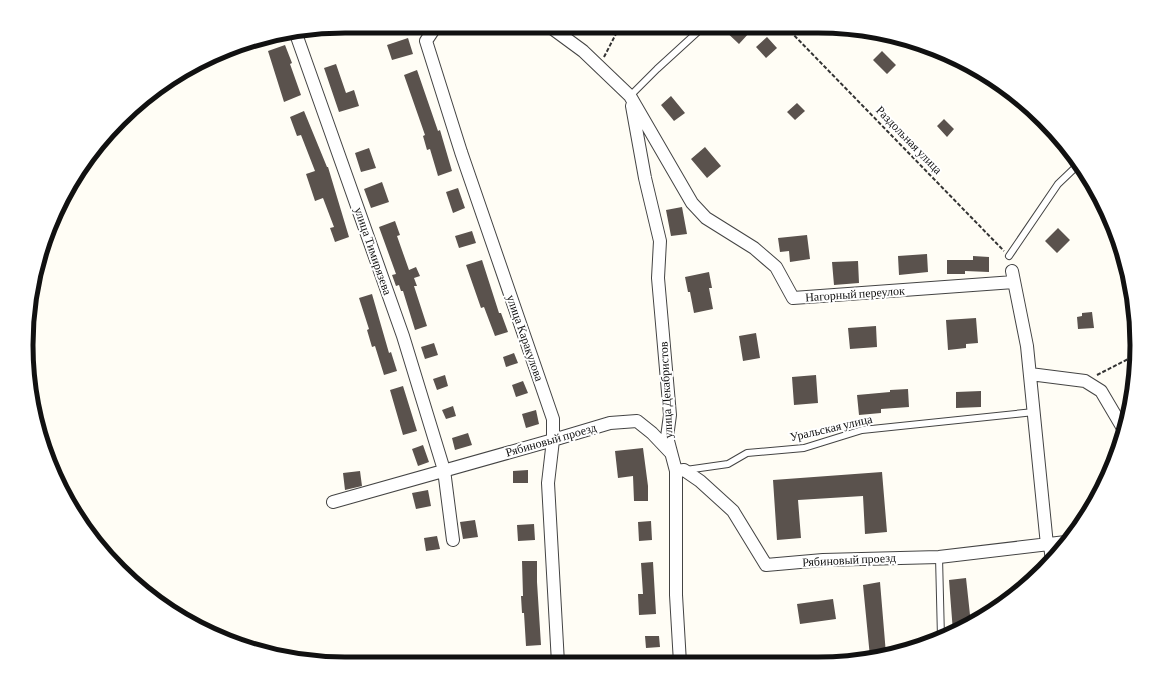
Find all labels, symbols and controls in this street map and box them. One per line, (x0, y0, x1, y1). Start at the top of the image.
street label: Раздольная улица (873, 103, 945, 177)
street label: улица Тимирязева (351, 205, 395, 297)
street label: Нагорный переулок (805, 284, 905, 304)
street label: улица Каракулова (504, 293, 547, 384)
street label: улица Декабристов (656, 341, 676, 439)
street label: Уральская улица (788, 412, 874, 444)
street label: Рябиновый проезд (504, 420, 598, 460)
street label: Рябиновый проезд (802, 551, 896, 569)

